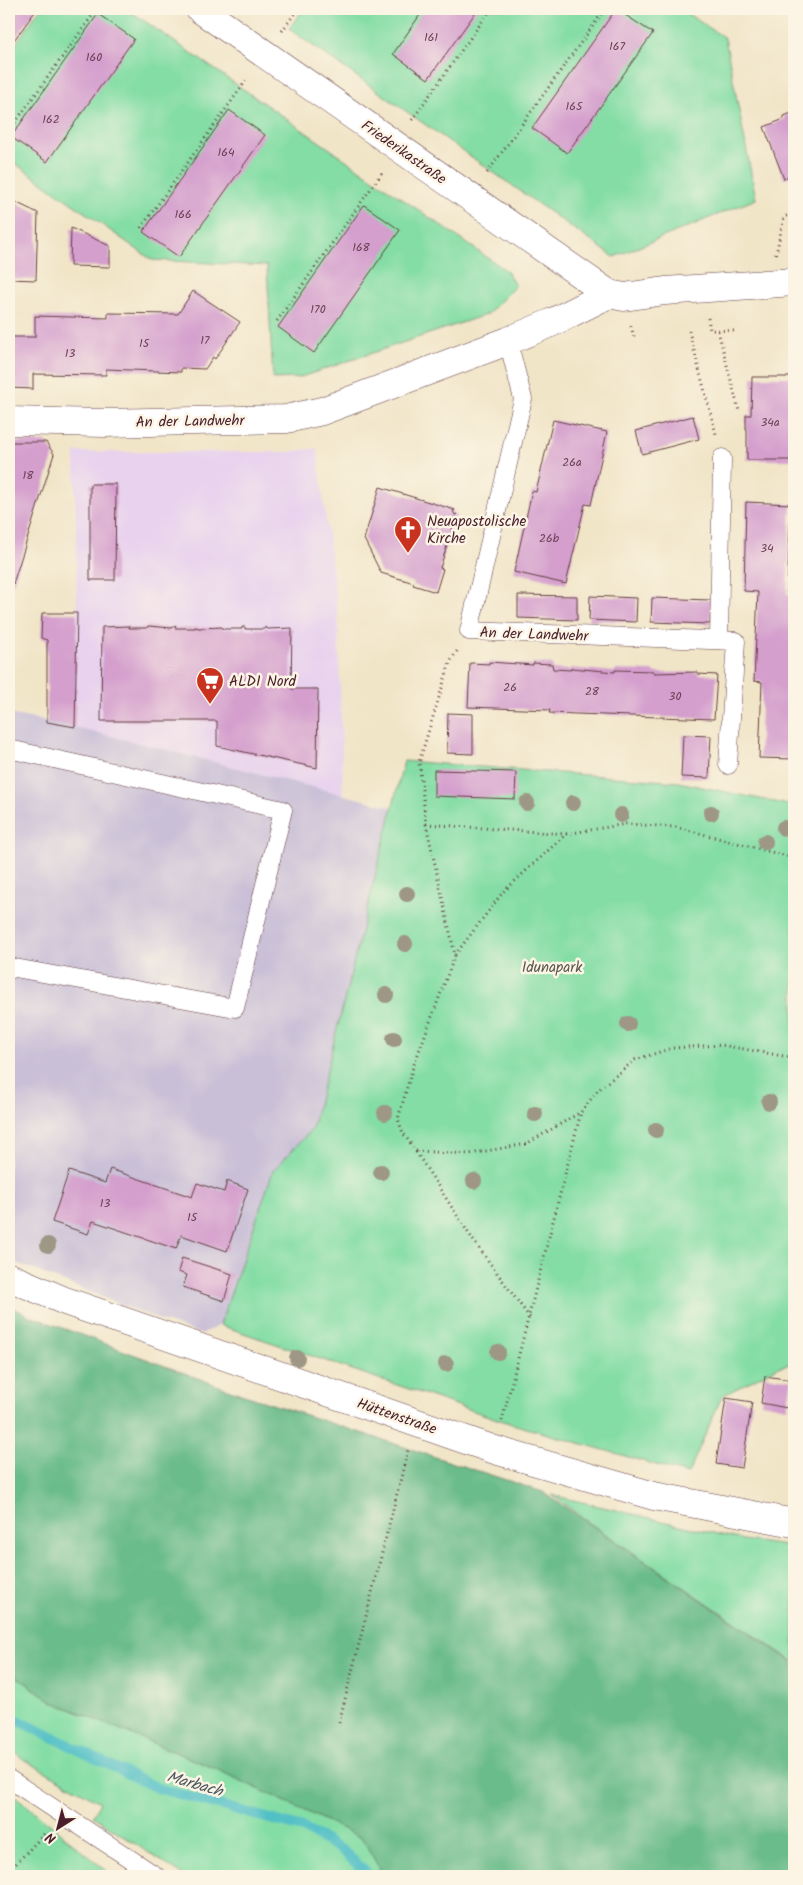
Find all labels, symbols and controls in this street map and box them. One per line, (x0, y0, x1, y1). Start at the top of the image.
house number: 161 (424, 28, 438, 47)
house number: 167 (609, 37, 625, 56)
house number: 160 (86, 48, 102, 67)
house number: 165 (566, 97, 584, 116)
house number: 162 (42, 110, 60, 129)
street label: Friederikastraße (356, 114, 451, 191)
house number: 164 (217, 143, 235, 162)
house number: 166 (174, 205, 192, 224)
house number: 168 (352, 238, 371, 257)
house number: 170 (310, 300, 326, 319)
house number: 17 (200, 331, 210, 350)
house number: 15 (139, 334, 151, 353)
house number: 13 (65, 344, 75, 363)
street label: An der Landwehr (135, 409, 246, 435)
house number: 34a (760, 413, 780, 432)
house number: 26a (562, 453, 582, 472)
house number: 18 (23, 466, 34, 485)
place label: Neuapostolische Kirche (427, 510, 526, 551)
church icon: Neuapostolische Kirche (393, 515, 423, 554)
house number: 26b (539, 529, 560, 548)
house number: 34 (760, 539, 774, 558)
street label: An der Landwehr (479, 621, 590, 649)
supermarket icon: ALDI Nord (195, 666, 225, 705)
place label: ALDI Nord (229, 670, 297, 694)
house number: 26 (503, 678, 517, 697)
house number: 28 (585, 682, 600, 701)
house number: 30 (669, 687, 681, 706)
park label: Idunapark (522, 956, 583, 980)
house number: 13 (100, 1194, 110, 1213)
house number: 15 (187, 1208, 199, 1227)
street label: Hüttenstraße (353, 1392, 440, 1442)
water label: Marbach (164, 1765, 227, 1805)
north arrow (32, 1802, 82, 1852)
text: N (41, 1826, 61, 1849)

